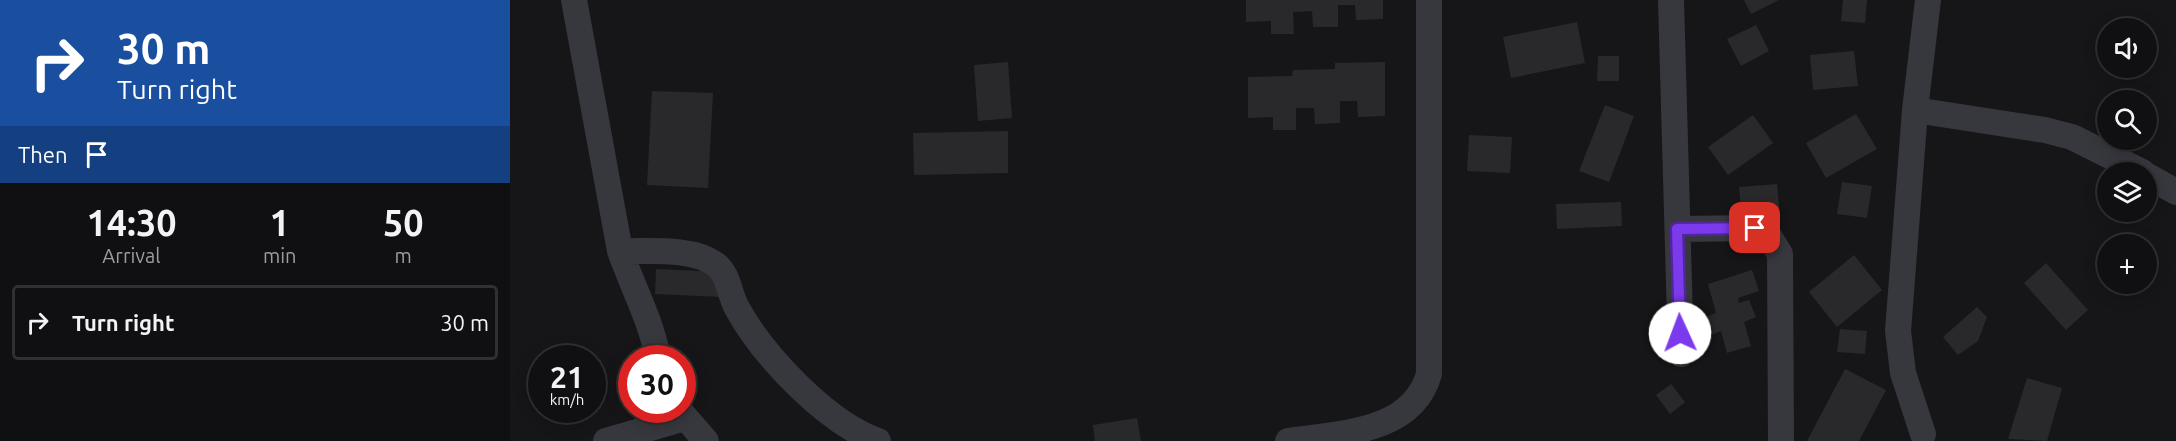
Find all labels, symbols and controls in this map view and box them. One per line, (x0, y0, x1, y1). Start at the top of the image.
map controls (2097, 18, 2157, 294)
button: sound (2097, 18, 2157, 78)
icon: right (18, 24, 96, 102)
text: 30 m (117, 25, 211, 72)
text: Turn right (117, 74, 237, 104)
button: search (2097, 90, 2157, 150)
icon: arrive (80, 138, 113, 171)
text: Then (18, 142, 68, 167)
button: layers (2097, 162, 2157, 222)
text: 14:30 (86, 202, 177, 243)
text: 1 (270, 202, 290, 243)
text: 50 (383, 202, 424, 243)
pin (1729, 202, 1780, 253)
icon: arrive (1738, 211, 1771, 244)
button: + (2097, 234, 2157, 294)
text: Arrival (102, 244, 161, 267)
text: min (263, 244, 297, 267)
text: m (395, 244, 412, 267)
position arrow (1648, 301, 1712, 365)
icon: right (21, 306, 54, 339)
text: Turn right (72, 310, 174, 335)
text: 30 m (440, 310, 489, 335)
speed limit sign: 30 (618, 345, 696, 423)
text: 21 (550, 360, 584, 394)
text: km/h (550, 391, 584, 408)

